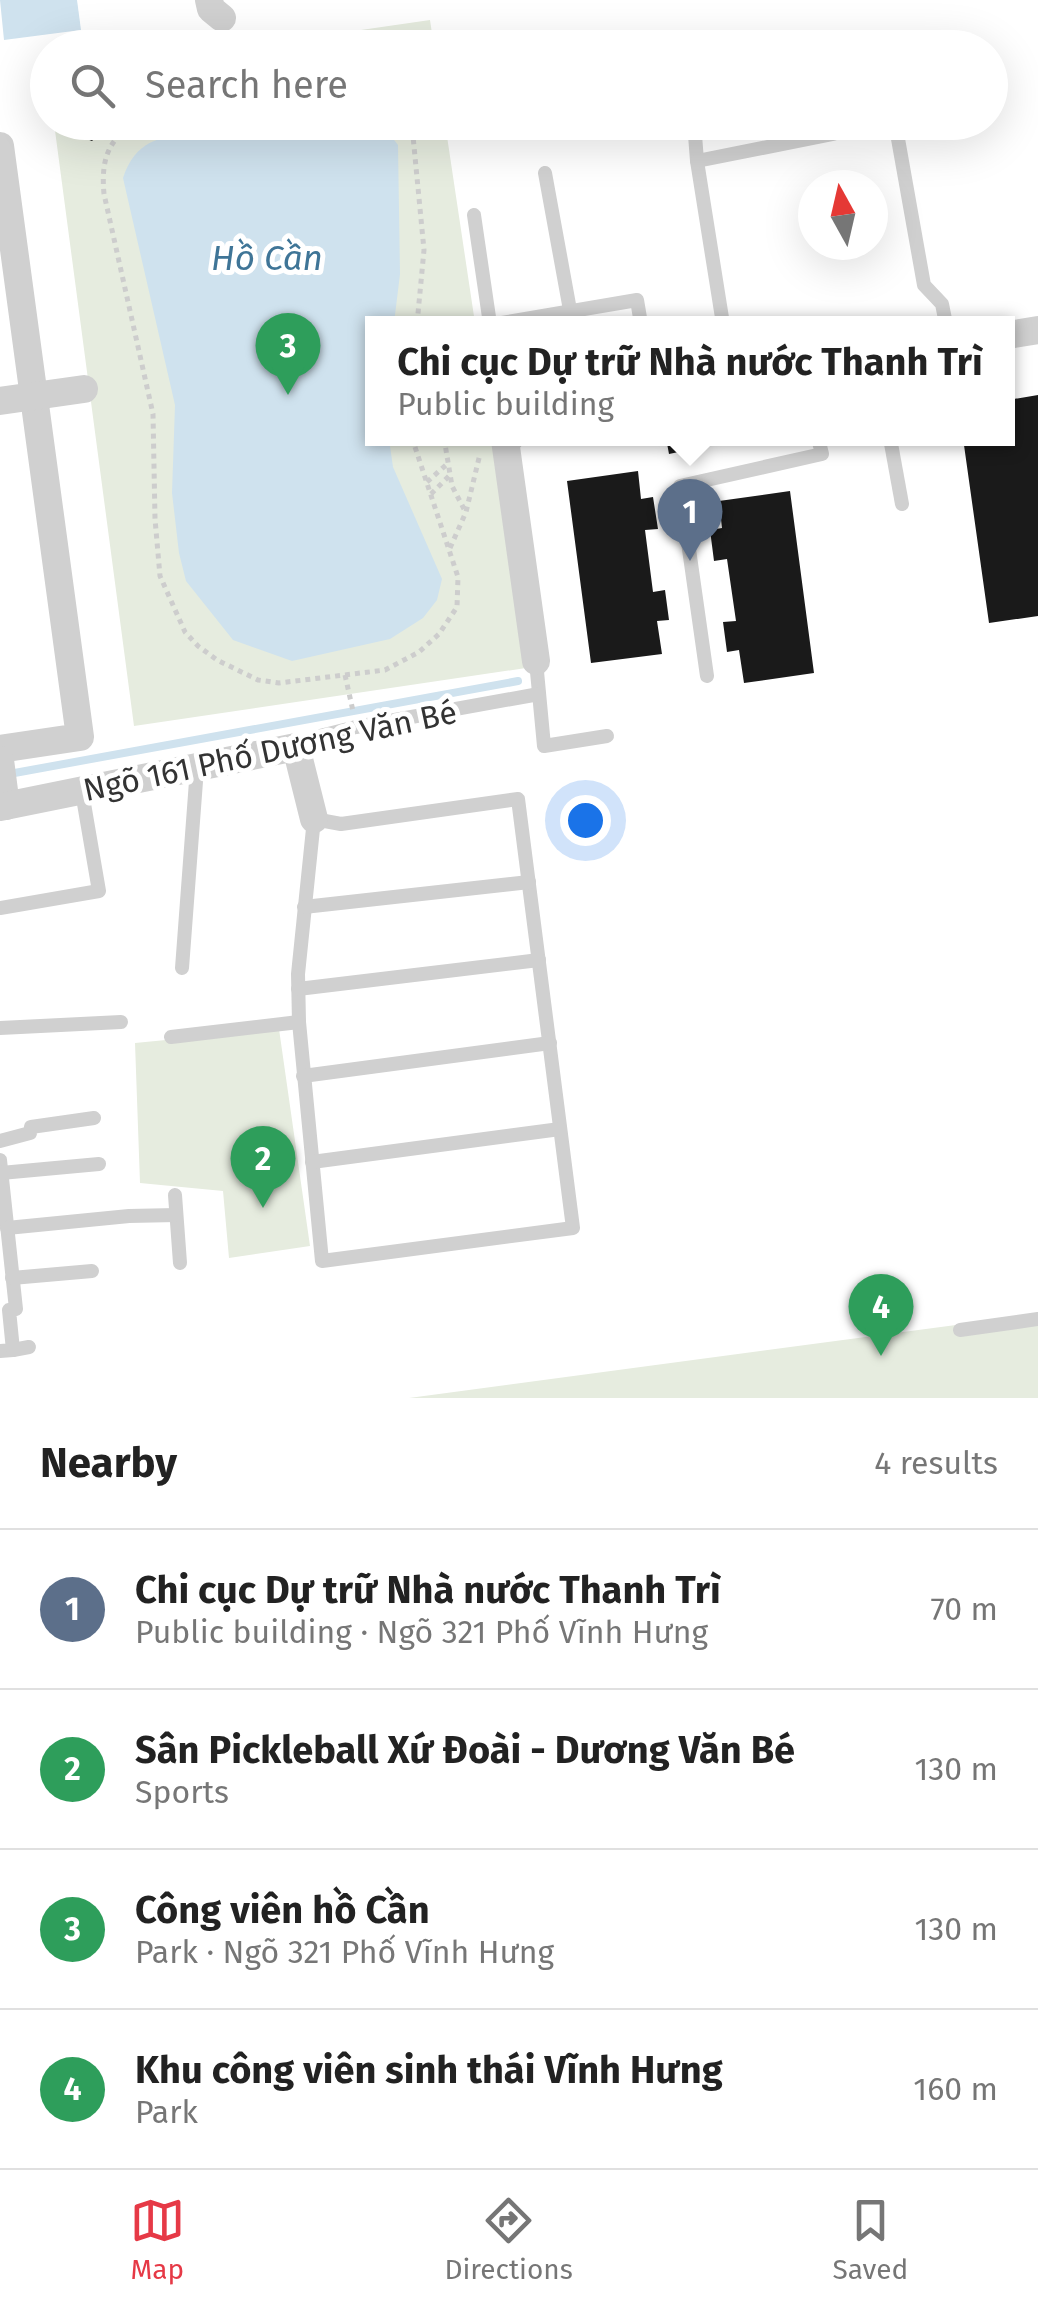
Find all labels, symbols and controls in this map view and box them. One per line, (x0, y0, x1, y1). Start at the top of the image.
search box (30, 30, 1008, 140)
icon: search (65, 58, 120, 113)
text: Search here (145, 62, 348, 108)
north arrow (798, 170, 888, 260)
water label: Hồ Cần (211, 237, 323, 279)
pin: 3 (256, 312, 320, 395)
popup (365, 316, 1015, 446)
text: Chi cục Dự trữ Nhà nước Thanh Trì (397, 339, 983, 385)
text: Public building (397, 385, 614, 423)
pin: 1 (658, 478, 722, 561)
street label: Ngõ 161 Phố Dương Văn Bé (80, 693, 460, 809)
your location (560, 795, 611, 846)
pin: 2 (230, 1126, 296, 1208)
pin: 4 (848, 1274, 914, 1356)
text: Nearby (40, 1438, 177, 1488)
text: 4 results (874, 1444, 998, 1482)
text: Chi cục Dự trữ Nhà nước Thanh Trì (135, 1567, 721, 1613)
text: 1 (65, 1590, 80, 1628)
text: 70 m (930, 1590, 998, 1628)
text: Public building · Ngõ 321 Phố Vĩnh Hưng (135, 1613, 708, 1651)
text: Sân Pickleball Xứ Đoài - Dương Văn Bé (135, 1727, 795, 1773)
text: 2 (64, 1750, 81, 1788)
text: 130 m (914, 1750, 998, 1788)
text: Sports (135, 1773, 229, 1811)
text: Công viên hồ Cần (135, 1887, 430, 1933)
text: 3 (64, 1910, 81, 1948)
text: 130 m (914, 1910, 998, 1948)
text: Park · Ngõ 321 Phố Vĩnh Hưng (135, 1933, 554, 1971)
text: Khu công viên sinh thái Vĩnh Hưng (135, 2047, 723, 2093)
text: 4 (63, 2070, 82, 2108)
text: 160 m (913, 2070, 998, 2108)
text: Park (135, 2093, 198, 2131)
tab: Map (130, 2193, 185, 2286)
tab: Directions (444, 2193, 573, 2286)
tab: Saved (832, 2193, 908, 2286)

